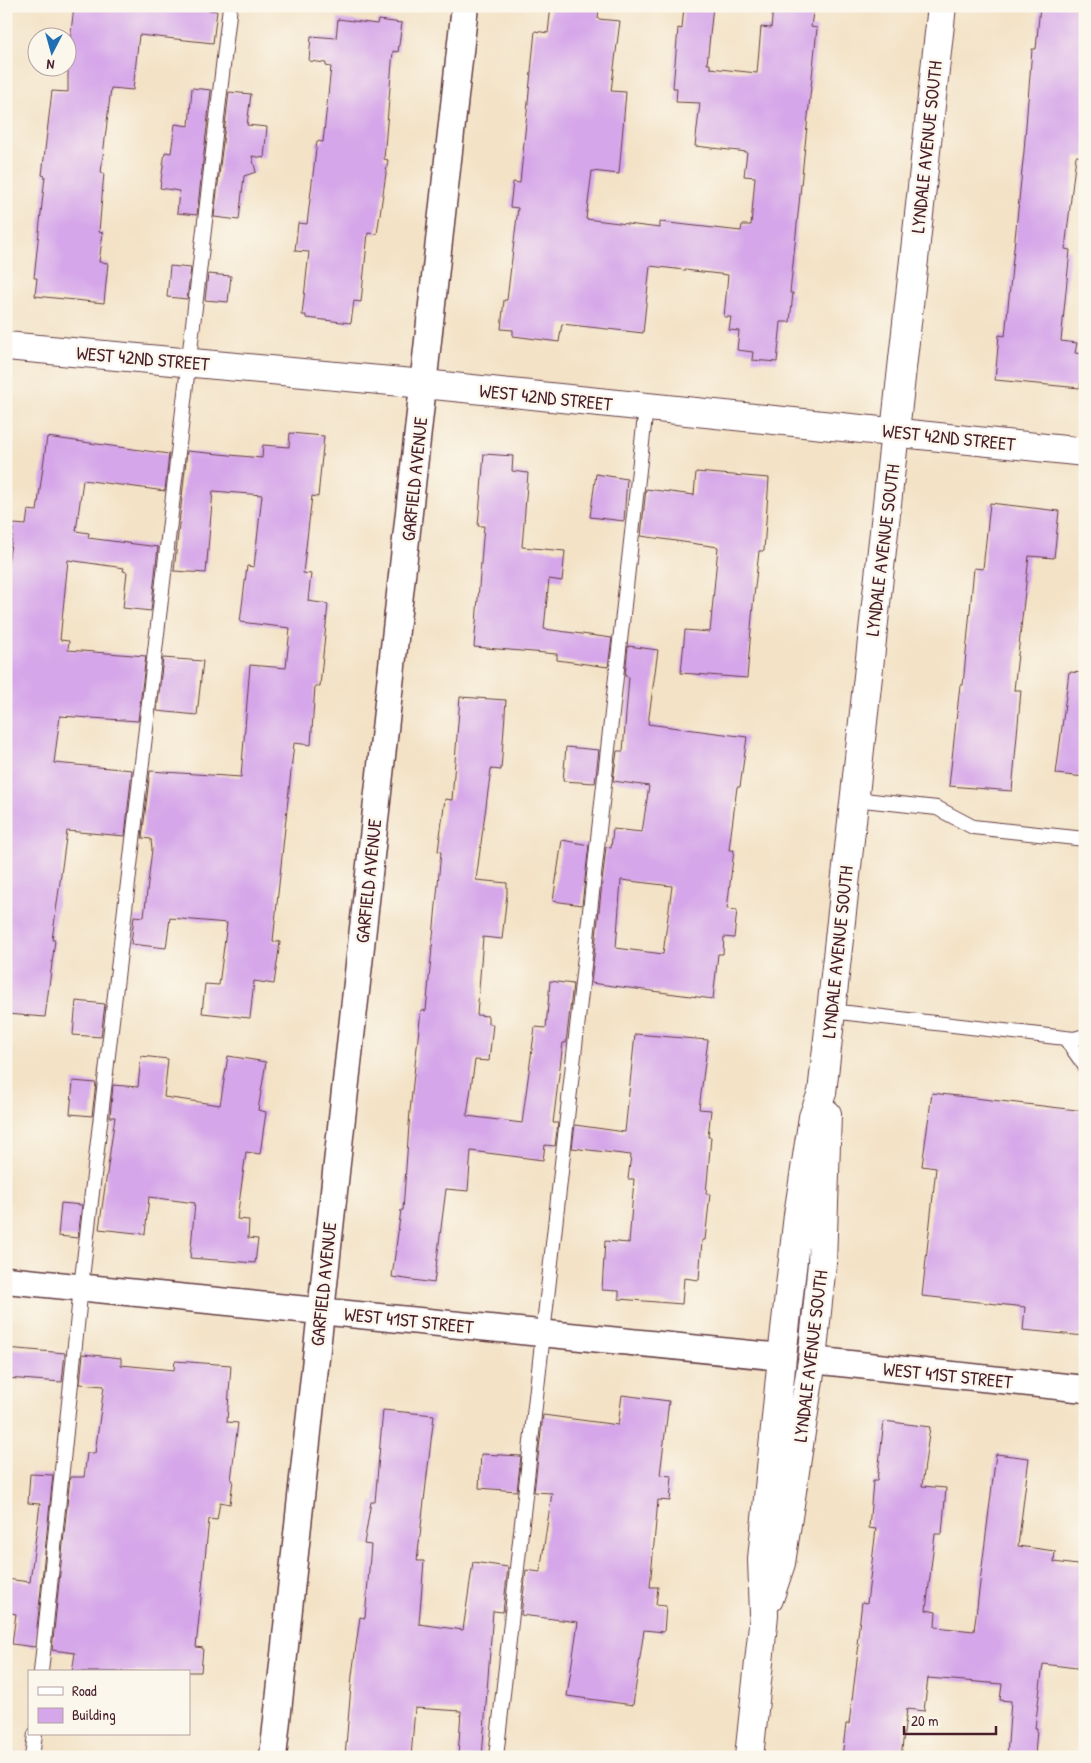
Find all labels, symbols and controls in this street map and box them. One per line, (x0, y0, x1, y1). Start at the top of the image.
north arrow (28, 28, 78, 78)
text: N (45, 56, 55, 75)
street label: LYNDALE AVENUE SOUTH (904, 60, 948, 234)
street label: WEST 42ND STREET (75, 339, 212, 377)
street label: WEST 42ND STREET (478, 377, 615, 417)
street label: GARFIELD AVENUE (395, 415, 434, 542)
street label: WEST 42ND STREET (881, 417, 1018, 457)
street label: LYNDALE AVENUE SOUTH (859, 463, 905, 637)
street label: GARFIELD AVENUE (349, 817, 388, 944)
street label: LYNDALE AVENUE SOUTH (815, 865, 859, 1039)
street label: GARFIELD AVENUE (304, 1220, 343, 1347)
street label: LYNDALE AVENUE SOUTH (787, 1269, 833, 1443)
street label: WEST 41ST STREET (343, 1300, 476, 1340)
street label: WEST 41ST STREET (882, 1355, 1015, 1395)
legend (28, 1670, 190, 1736)
text: Road (72, 1680, 97, 1701)
scale bar (904, 1703, 996, 1735)
text: Building (72, 1704, 116, 1725)
text: 20 m (911, 1710, 938, 1731)

